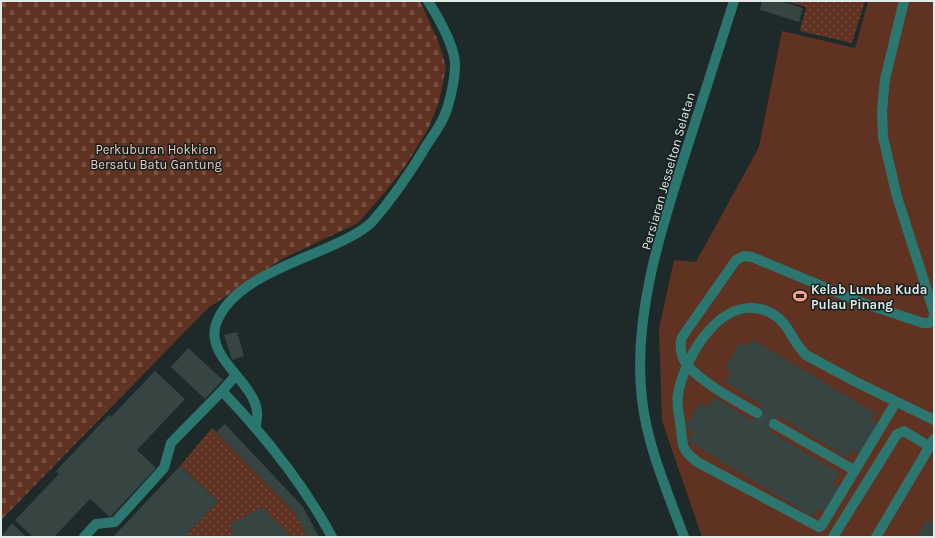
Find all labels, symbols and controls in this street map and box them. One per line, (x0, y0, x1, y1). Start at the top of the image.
street label: Persiaran Jesselton Selatan (638, 90, 698, 252)
park label: Perkuburan Hokkien Bersatu Batu Gantung (90, 142, 223, 172)
place label: Kelab Lumba Kuda Pulau Pinang (811, 282, 927, 312)
sports icon: Kelab Lumba Kuda Pulau Pinang (792, 288, 808, 304)

